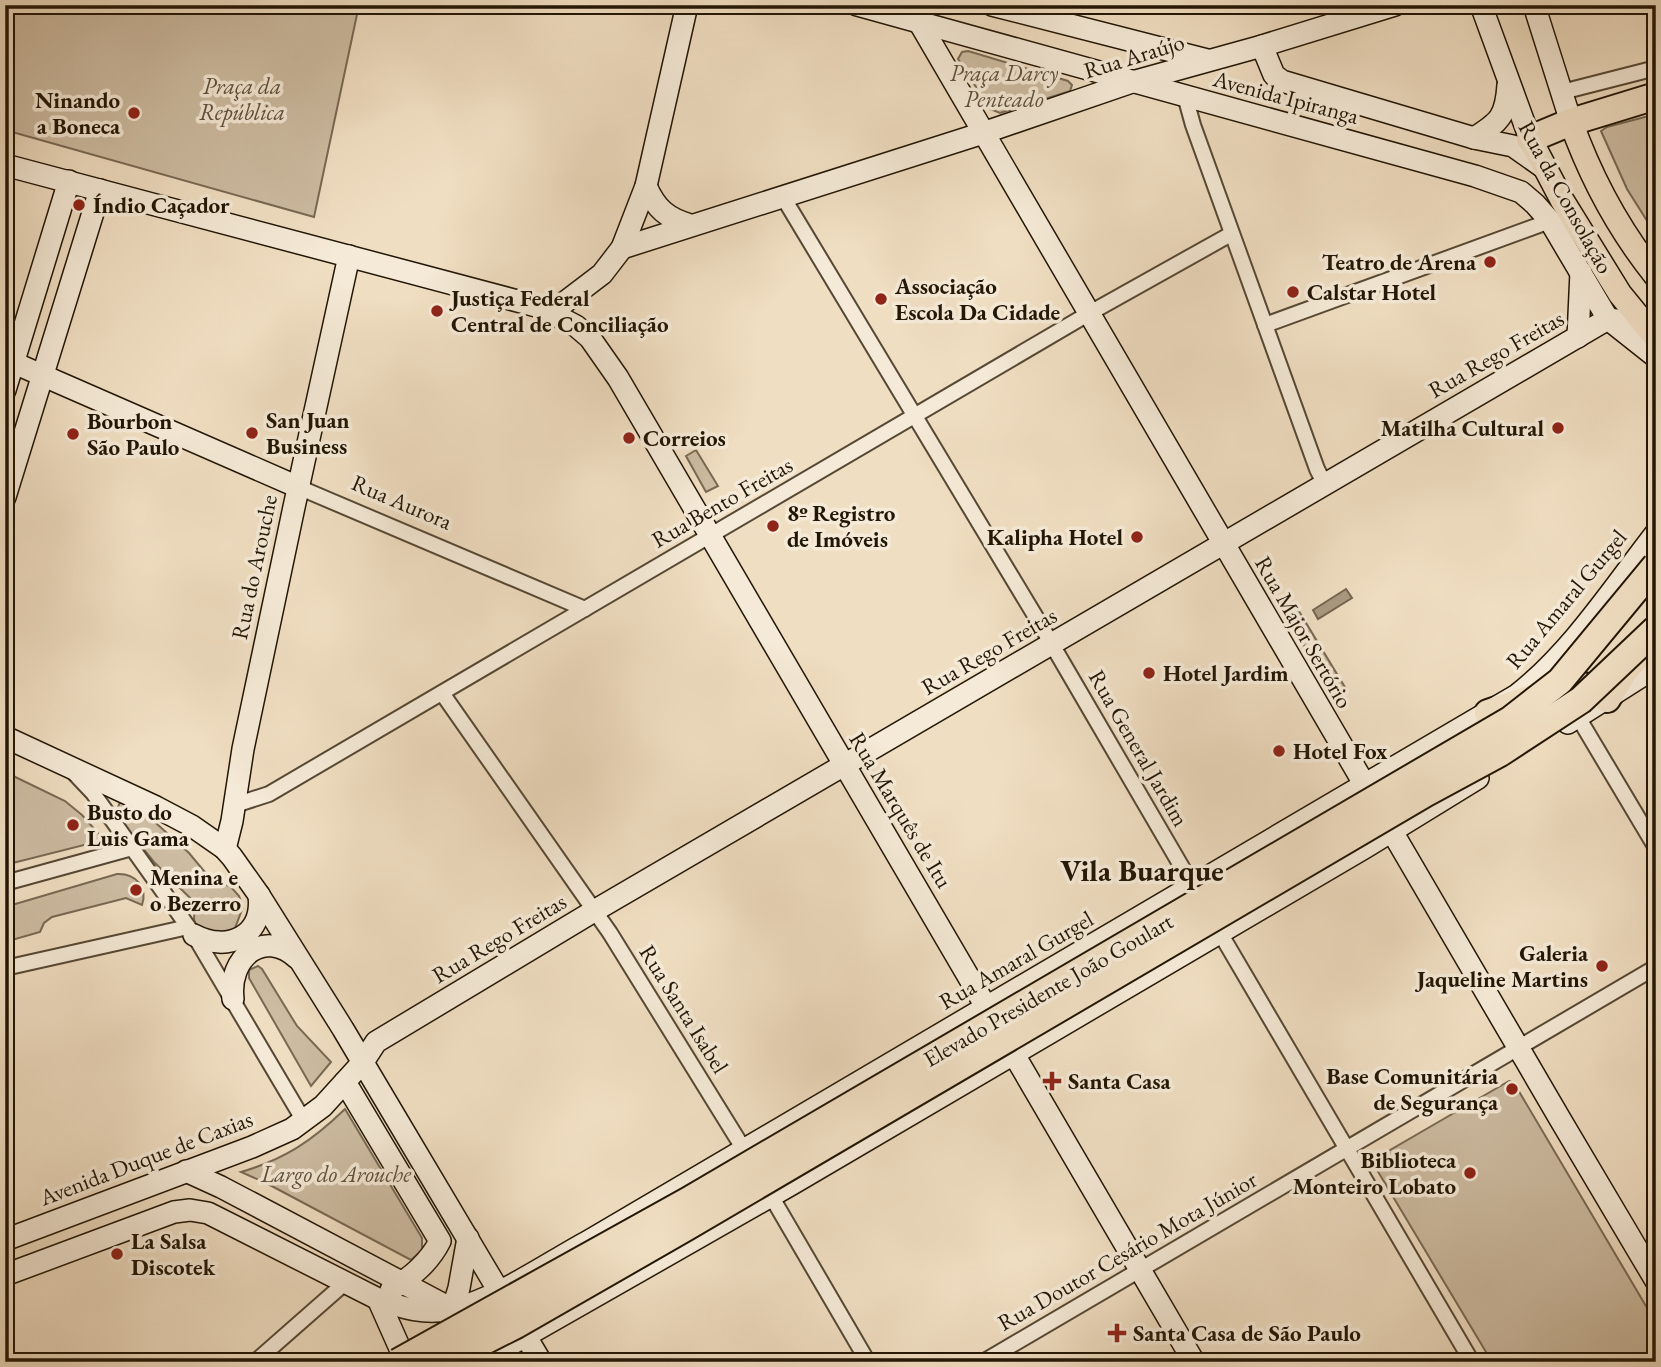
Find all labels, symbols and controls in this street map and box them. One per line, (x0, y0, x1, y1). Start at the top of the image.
street label: Rua Araújo (1080, 26, 1188, 86)
park label: Praça Darcy Penteado (950, 58, 1059, 114)
street label: Avenida Ipiranga (1209, 63, 1363, 131)
park label: Praça da República (199, 71, 285, 127)
place label: Ninando a Boneca (35, 85, 121, 141)
marker: Ninando a Boneca (126, 105, 142, 121)
street label: Rua da Consolação (1512, 115, 1620, 279)
place label: Índio Caçador (93, 190, 230, 220)
marker: Índio Caçador (71, 197, 87, 213)
place label: Teatro de Arena (1322, 247, 1477, 277)
marker: Teatro de Arena (1482, 254, 1498, 270)
place label: Associação Escola Da Cidade (894, 271, 1061, 327)
place label: Calstar Hotel (1307, 277, 1437, 307)
place label: Justiça Federal Central de Conciliação (449, 283, 669, 339)
marker: Calstar Hotel (1285, 284, 1301, 300)
marker: Associação Escola Da Cidade (873, 291, 889, 307)
marker: Justiça Federal Central de Conciliação (429, 303, 445, 319)
street label: Rua Rego Freitas (1423, 303, 1569, 405)
place label: San Juan Business (266, 405, 350, 461)
place label: Bourbon São Paulo (87, 406, 180, 462)
place label: Matilha Cultural (1381, 413, 1544, 443)
marker: Matilha Cultural (1550, 420, 1566, 436)
place label: Correios (643, 423, 726, 453)
marker: San Juan Business (244, 425, 260, 441)
marker: Bourbon São Paulo (65, 426, 81, 442)
marker: Correios (621, 430, 637, 446)
street label: Rua Bento Freitas (646, 450, 798, 554)
street label: Rua Aurora (347, 467, 458, 537)
street label: Rua do Arouche (224, 492, 284, 642)
place label: 8º Registro de Imóveis (787, 498, 896, 554)
marker: 8º Registro de Imóveis (765, 518, 781, 534)
place label: Kalipha Hotel (987, 522, 1123, 552)
street label: Rua Amaral Gurgel (1499, 523, 1634, 675)
marker: Kalipha Hotel (1129, 529, 1145, 545)
street label: Rua Major Sertório (1248, 550, 1360, 714)
street label: Rua Rego Freitas (916, 600, 1062, 702)
place label: Hotel Jardim (1163, 658, 1289, 688)
street label: Rua General Jardim (1082, 664, 1196, 832)
marker: Hotel Jardim (1141, 665, 1157, 681)
street label: Rua Marquês de Itu (843, 726, 959, 894)
place label: Hotel Fox (1293, 736, 1388, 766)
marker: Hotel Fox (1271, 743, 1287, 759)
place label: Busto do Luis Gama (87, 797, 190, 853)
marker: Busto do Luis Gama (65, 817, 81, 833)
district label: Vila Buarque (1060, 851, 1224, 890)
place label: Menina e o Bezerro (150, 862, 241, 918)
marker: Menina e o Bezerro (128, 882, 144, 898)
street label: Rua Rego Freitas (426, 886, 572, 990)
street label: Rua Amaral Gurgel (933, 903, 1099, 1016)
street label: Elevado Presidente João Goulart (918, 906, 1179, 1074)
place label: Galeria Jaqueline Martins (1415, 938, 1589, 994)
street label: Rua Santa Isabel (633, 939, 736, 1079)
marker: Galeria Jaqueline Martins (1594, 958, 1610, 974)
place label: Base Comunitária de Segurança (1326, 1061, 1499, 1117)
place label: Santa Casa (1068, 1066, 1172, 1096)
marker: Santa Casa (1042, 1071, 1062, 1091)
marker: Base Comunitária de Segurança (1504, 1081, 1520, 1097)
street label: Avenida Duque de Caxias (34, 1104, 257, 1213)
place label: Biblioteca Monteiro Lobato (1292, 1145, 1457, 1201)
park label: Largo do Arouche (260, 1159, 412, 1189)
street label: Rua Doutor Cesário Mota Júnior (992, 1164, 1262, 1338)
marker: Biblioteca Monteiro Lobato (1462, 1165, 1478, 1181)
place label: La Salsa Discotek (131, 1226, 216, 1282)
marker: La Salsa Discotek (109, 1246, 125, 1262)
place label: Santa Casa de São Paulo (1133, 1318, 1361, 1348)
marker: Santa Casa de São Paulo (1107, 1323, 1127, 1343)

